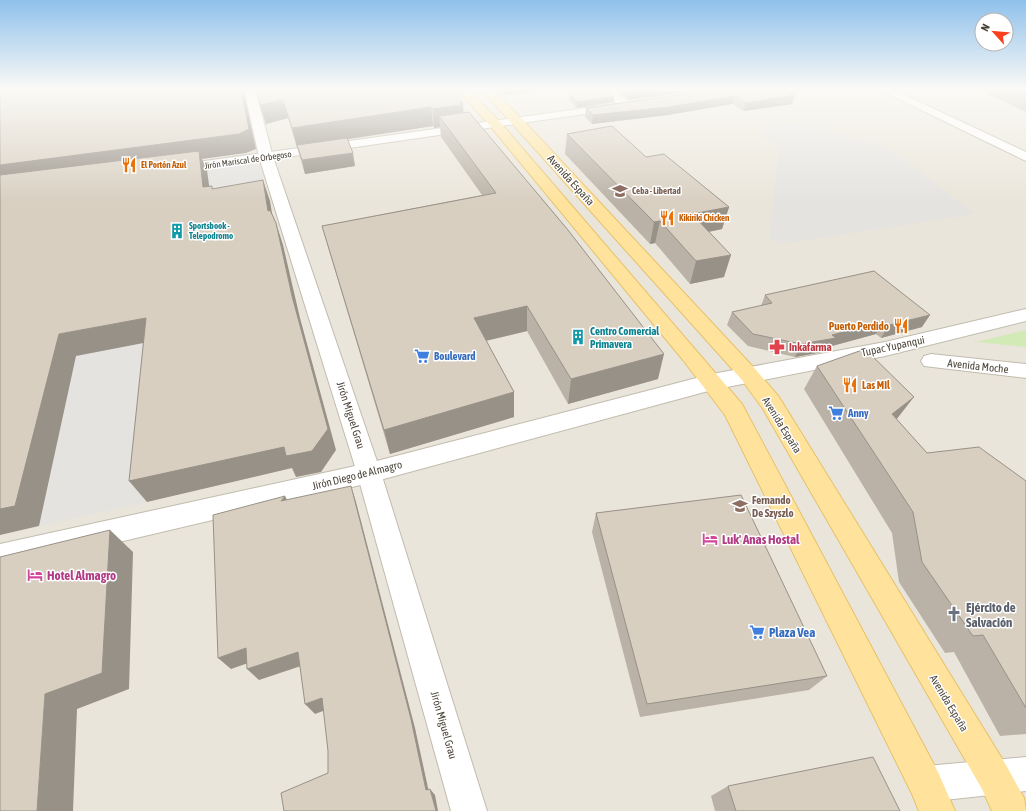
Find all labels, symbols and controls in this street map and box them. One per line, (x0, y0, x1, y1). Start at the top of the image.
north arrow (974, 12, 1014, 52)
text: N (978, 22, 992, 33)
street label: Jirón Mariscal de Orbegoso (204, 149, 292, 171)
street label: Avenida España (545, 152, 597, 208)
restaurant icon: El Portón Azul (120, 156, 138, 174)
place label: El Portón Azul (141, 160, 187, 170)
school or university icon: Ceba - Libertad (611, 182, 629, 200)
place label: Ceba - Libertad (632, 186, 681, 196)
restaurant icon: Kikiriki Chicken (658, 209, 676, 227)
place label: Kikiriki Chicken (679, 213, 730, 223)
place label: Sportsbook - Telepodromo (189, 221, 233, 241)
building icon: Sportsbook - Telepodromo (168, 222, 186, 240)
restaurant icon: Puerto Perdido (892, 317, 910, 335)
place label: Puerto Perdido (829, 320, 889, 332)
place label: Centro Comercial Primavera (590, 325, 660, 350)
building icon: Centro Comercial Primavera (569, 328, 587, 346)
street label: Tupac Yupanqui (860, 333, 926, 359)
pharmacy icon: Inkafarma (768, 338, 786, 356)
place label: Inkafarma (789, 341, 832, 353)
supermarket icon: Boulevard (413, 347, 431, 365)
place label: Boulevard (434, 350, 475, 362)
street label: Avenida Moche (947, 357, 1009, 375)
restaurant icon: Las MIl (841, 376, 859, 394)
place label: Las MIl (862, 379, 891, 391)
street label: Jirón Miguel Grau (334, 380, 368, 450)
street label: Avenida España (760, 395, 804, 455)
supermarket icon: Anny (827, 404, 845, 422)
place label: Anny (847, 407, 869, 419)
street label: Jirón Diego de Almagro (311, 458, 403, 492)
place label: Fernando De Szyszlo (752, 494, 794, 519)
school or university icon: Fernando De Szyszlo (731, 497, 749, 515)
hotel icon: Luk' Anas Hostal (701, 530, 719, 548)
place label: Luk' Anas Hostal (722, 532, 800, 547)
hotel icon: Hotel Almagro (26, 566, 44, 584)
place label: Hotel Almagro (47, 568, 116, 583)
place label: Ejército de Salvación (966, 600, 1016, 630)
church icon: Ejército de Salvación (945, 605, 963, 623)
supermarket icon: Plaza Vea (748, 623, 766, 641)
place label: Plaza Vea (769, 625, 815, 640)
street label: Avenida España (927, 673, 971, 733)
street label: Jirón Miguel Grau (429, 690, 459, 760)

